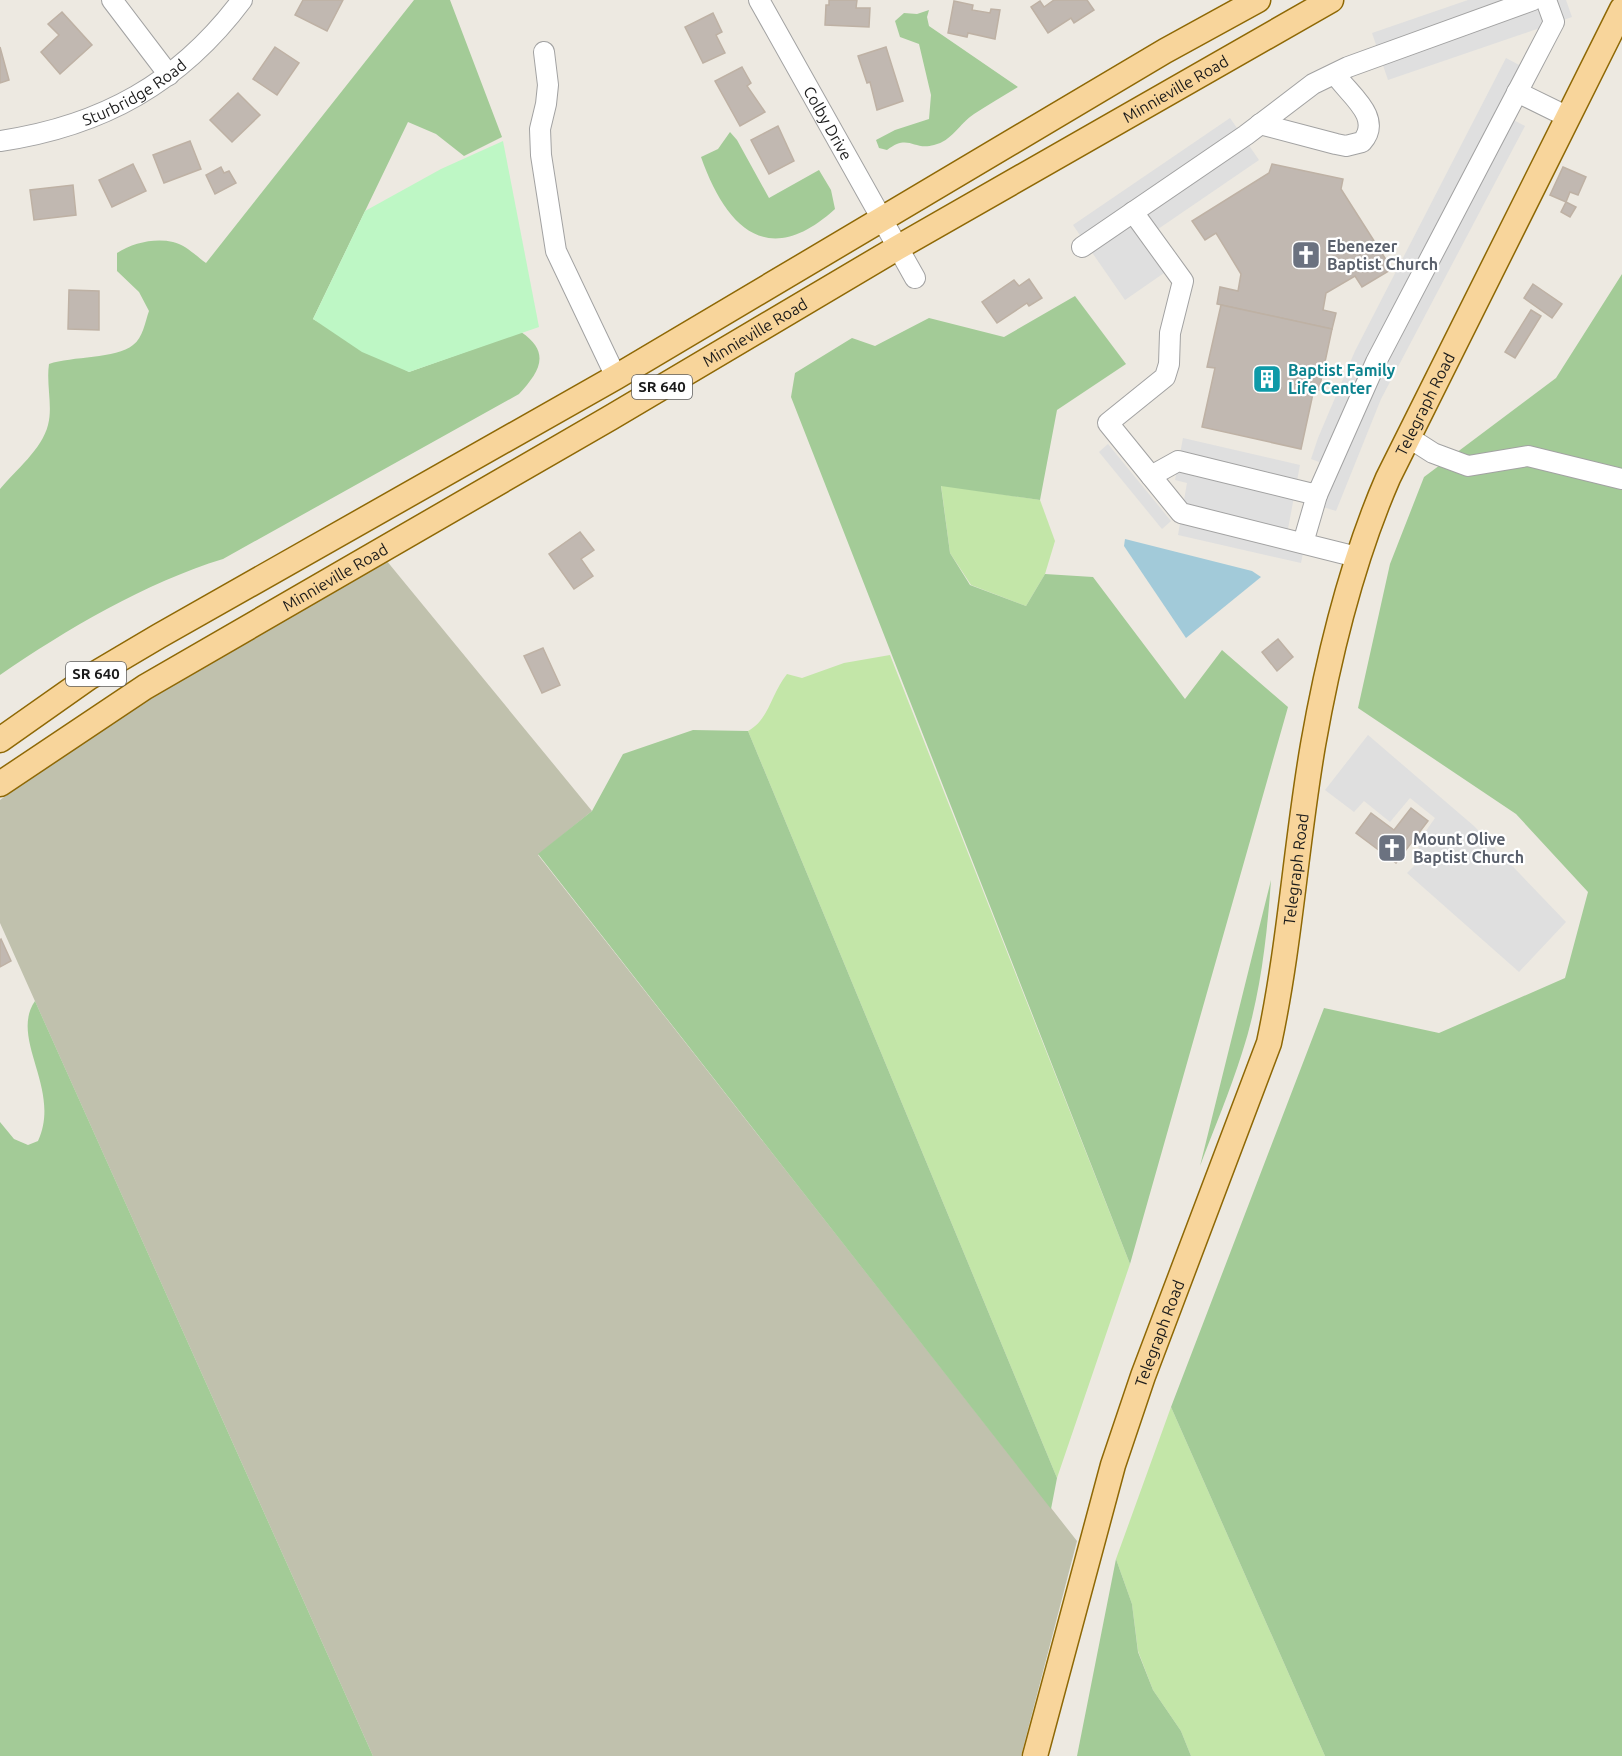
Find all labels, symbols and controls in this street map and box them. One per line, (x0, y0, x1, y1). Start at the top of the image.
street label: Minnieville Road (1120, 52, 1231, 126)
street label: Sturbridge Road (80, 55, 190, 129)
street label: Colby Drive (800, 83, 856, 163)
place label: Ebenezer Baptist Church (1327, 237, 1438, 273)
church icon: Ebenezer Baptist Church (1290, 239, 1322, 271)
street label: Minnieville Road (699, 294, 810, 370)
street label: Telegraph Road (1392, 350, 1458, 459)
place label: Baptist Family Life Center (1288, 361, 1396, 397)
building icon: Baptist Family Life Center (1251, 363, 1283, 395)
road number: SR 640 (632, 375, 692, 399)
street label: Minnieville Road (279, 540, 391, 614)
road number: SR 640 (66, 662, 126, 686)
street label: Telegraph Road (1280, 812, 1312, 926)
place label: Mount Olive Baptist Church (1413, 830, 1524, 866)
church icon: Mount Olive Baptist Church (1376, 832, 1408, 864)
street label: Telegraph Road (1131, 1277, 1188, 1389)

